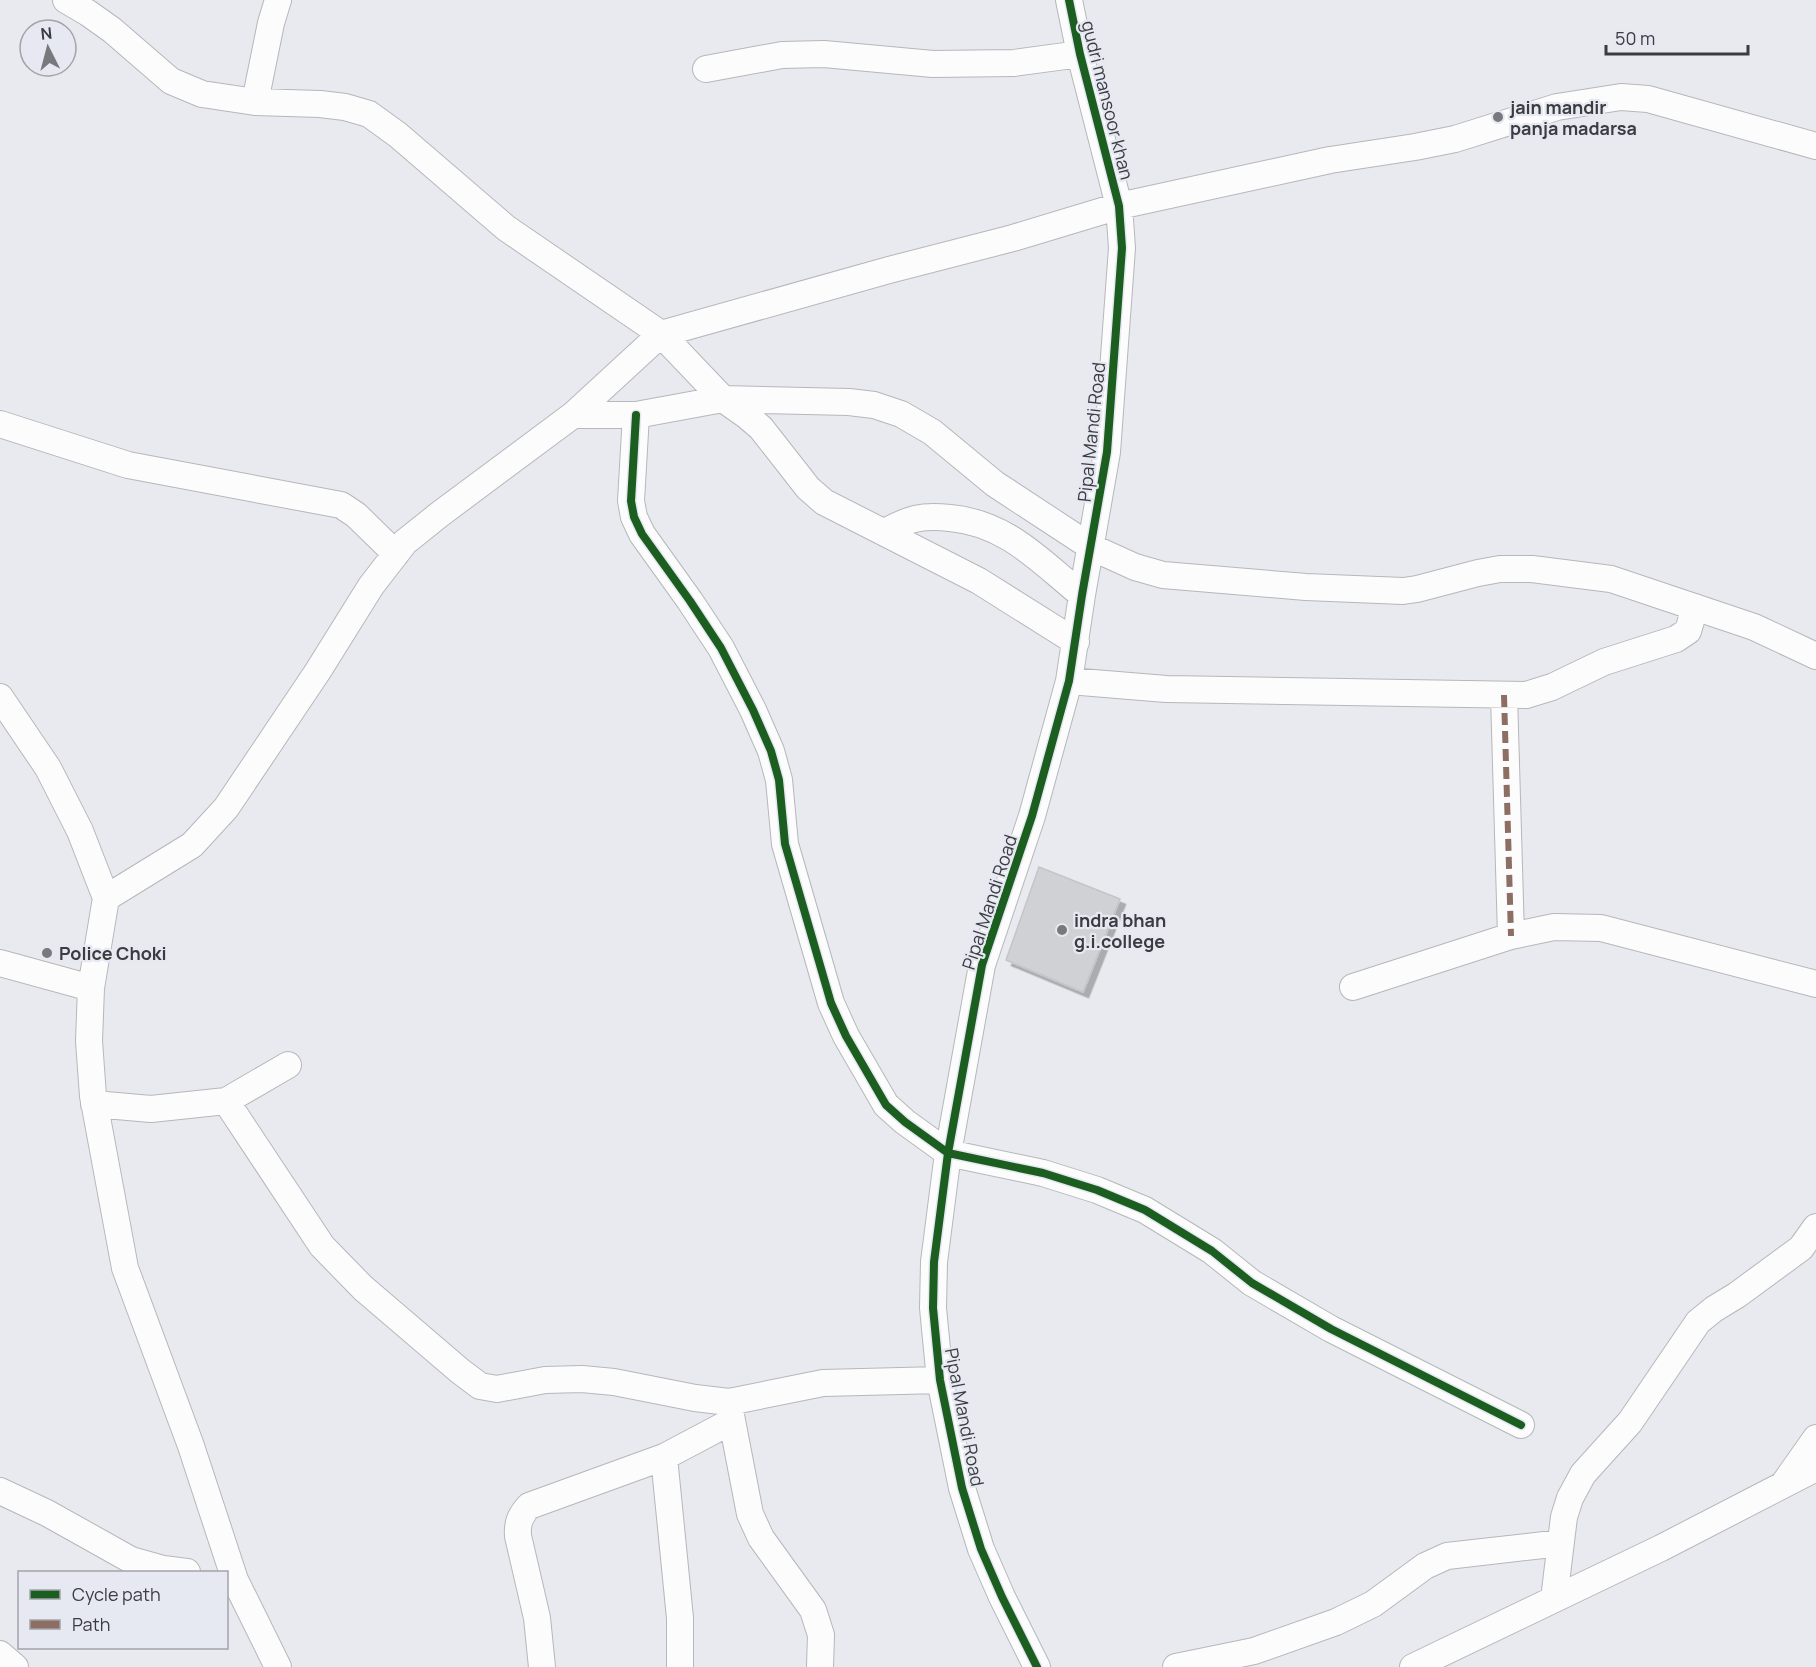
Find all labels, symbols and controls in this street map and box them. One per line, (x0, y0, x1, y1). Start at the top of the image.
north arrow (18, 18, 78, 78)
street label: gudri mansoor khan (1077, 18, 1139, 182)
scale bar (1606, 18, 1748, 56)
text: N (40, 22, 53, 45)
text: 50 m (1615, 26, 1655, 50)
place label: jain mandir panja madarsa (1509, 95, 1637, 140)
marker: jain mandir panja madarsa (1491, 110, 1505, 124)
street label: Pipal Mandi Road (1072, 361, 1110, 503)
street label: Pipal Mandi Road (956, 832, 1022, 972)
place label: indra bhan g.i.college (1074, 908, 1166, 953)
marker: indra bhan g.i.college (1055, 923, 1069, 937)
place label: Police Choki (59, 941, 167, 965)
marker: Police Choki (40, 946, 54, 960)
street label: Pipal Mandi Road (940, 1346, 990, 1488)
legend (18, 1571, 228, 1649)
text: Cycle path (72, 1582, 161, 1606)
text: Path (72, 1612, 110, 1636)

